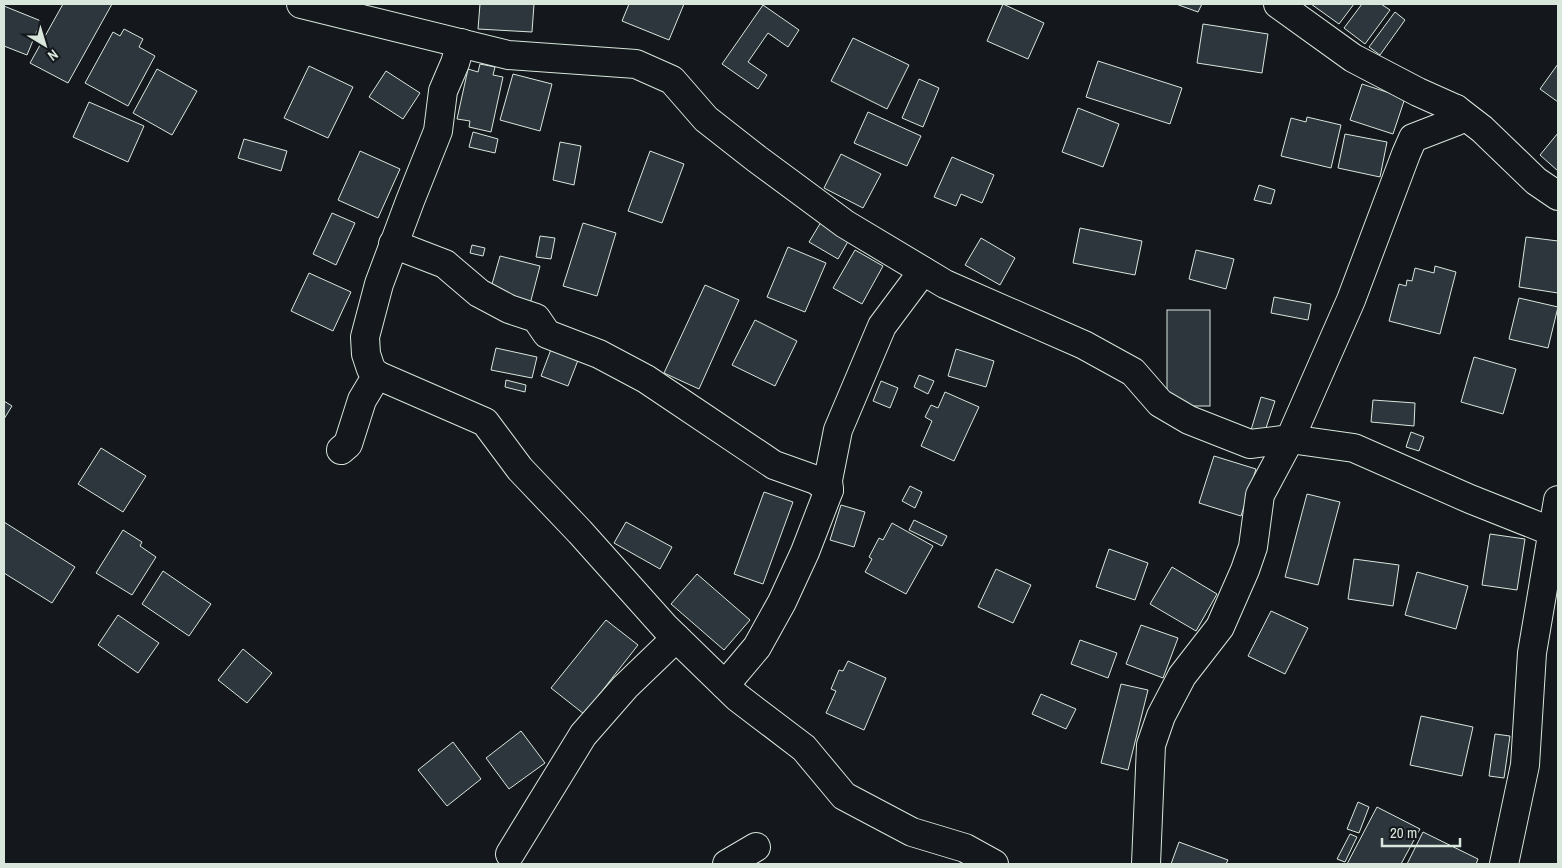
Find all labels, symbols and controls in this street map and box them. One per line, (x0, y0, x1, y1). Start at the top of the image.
north arrow (20, 20, 70, 70)
text: N (44, 46, 62, 65)
scale bar (1382, 816, 1460, 848)
text: 20 m (1390, 822, 1417, 843)

